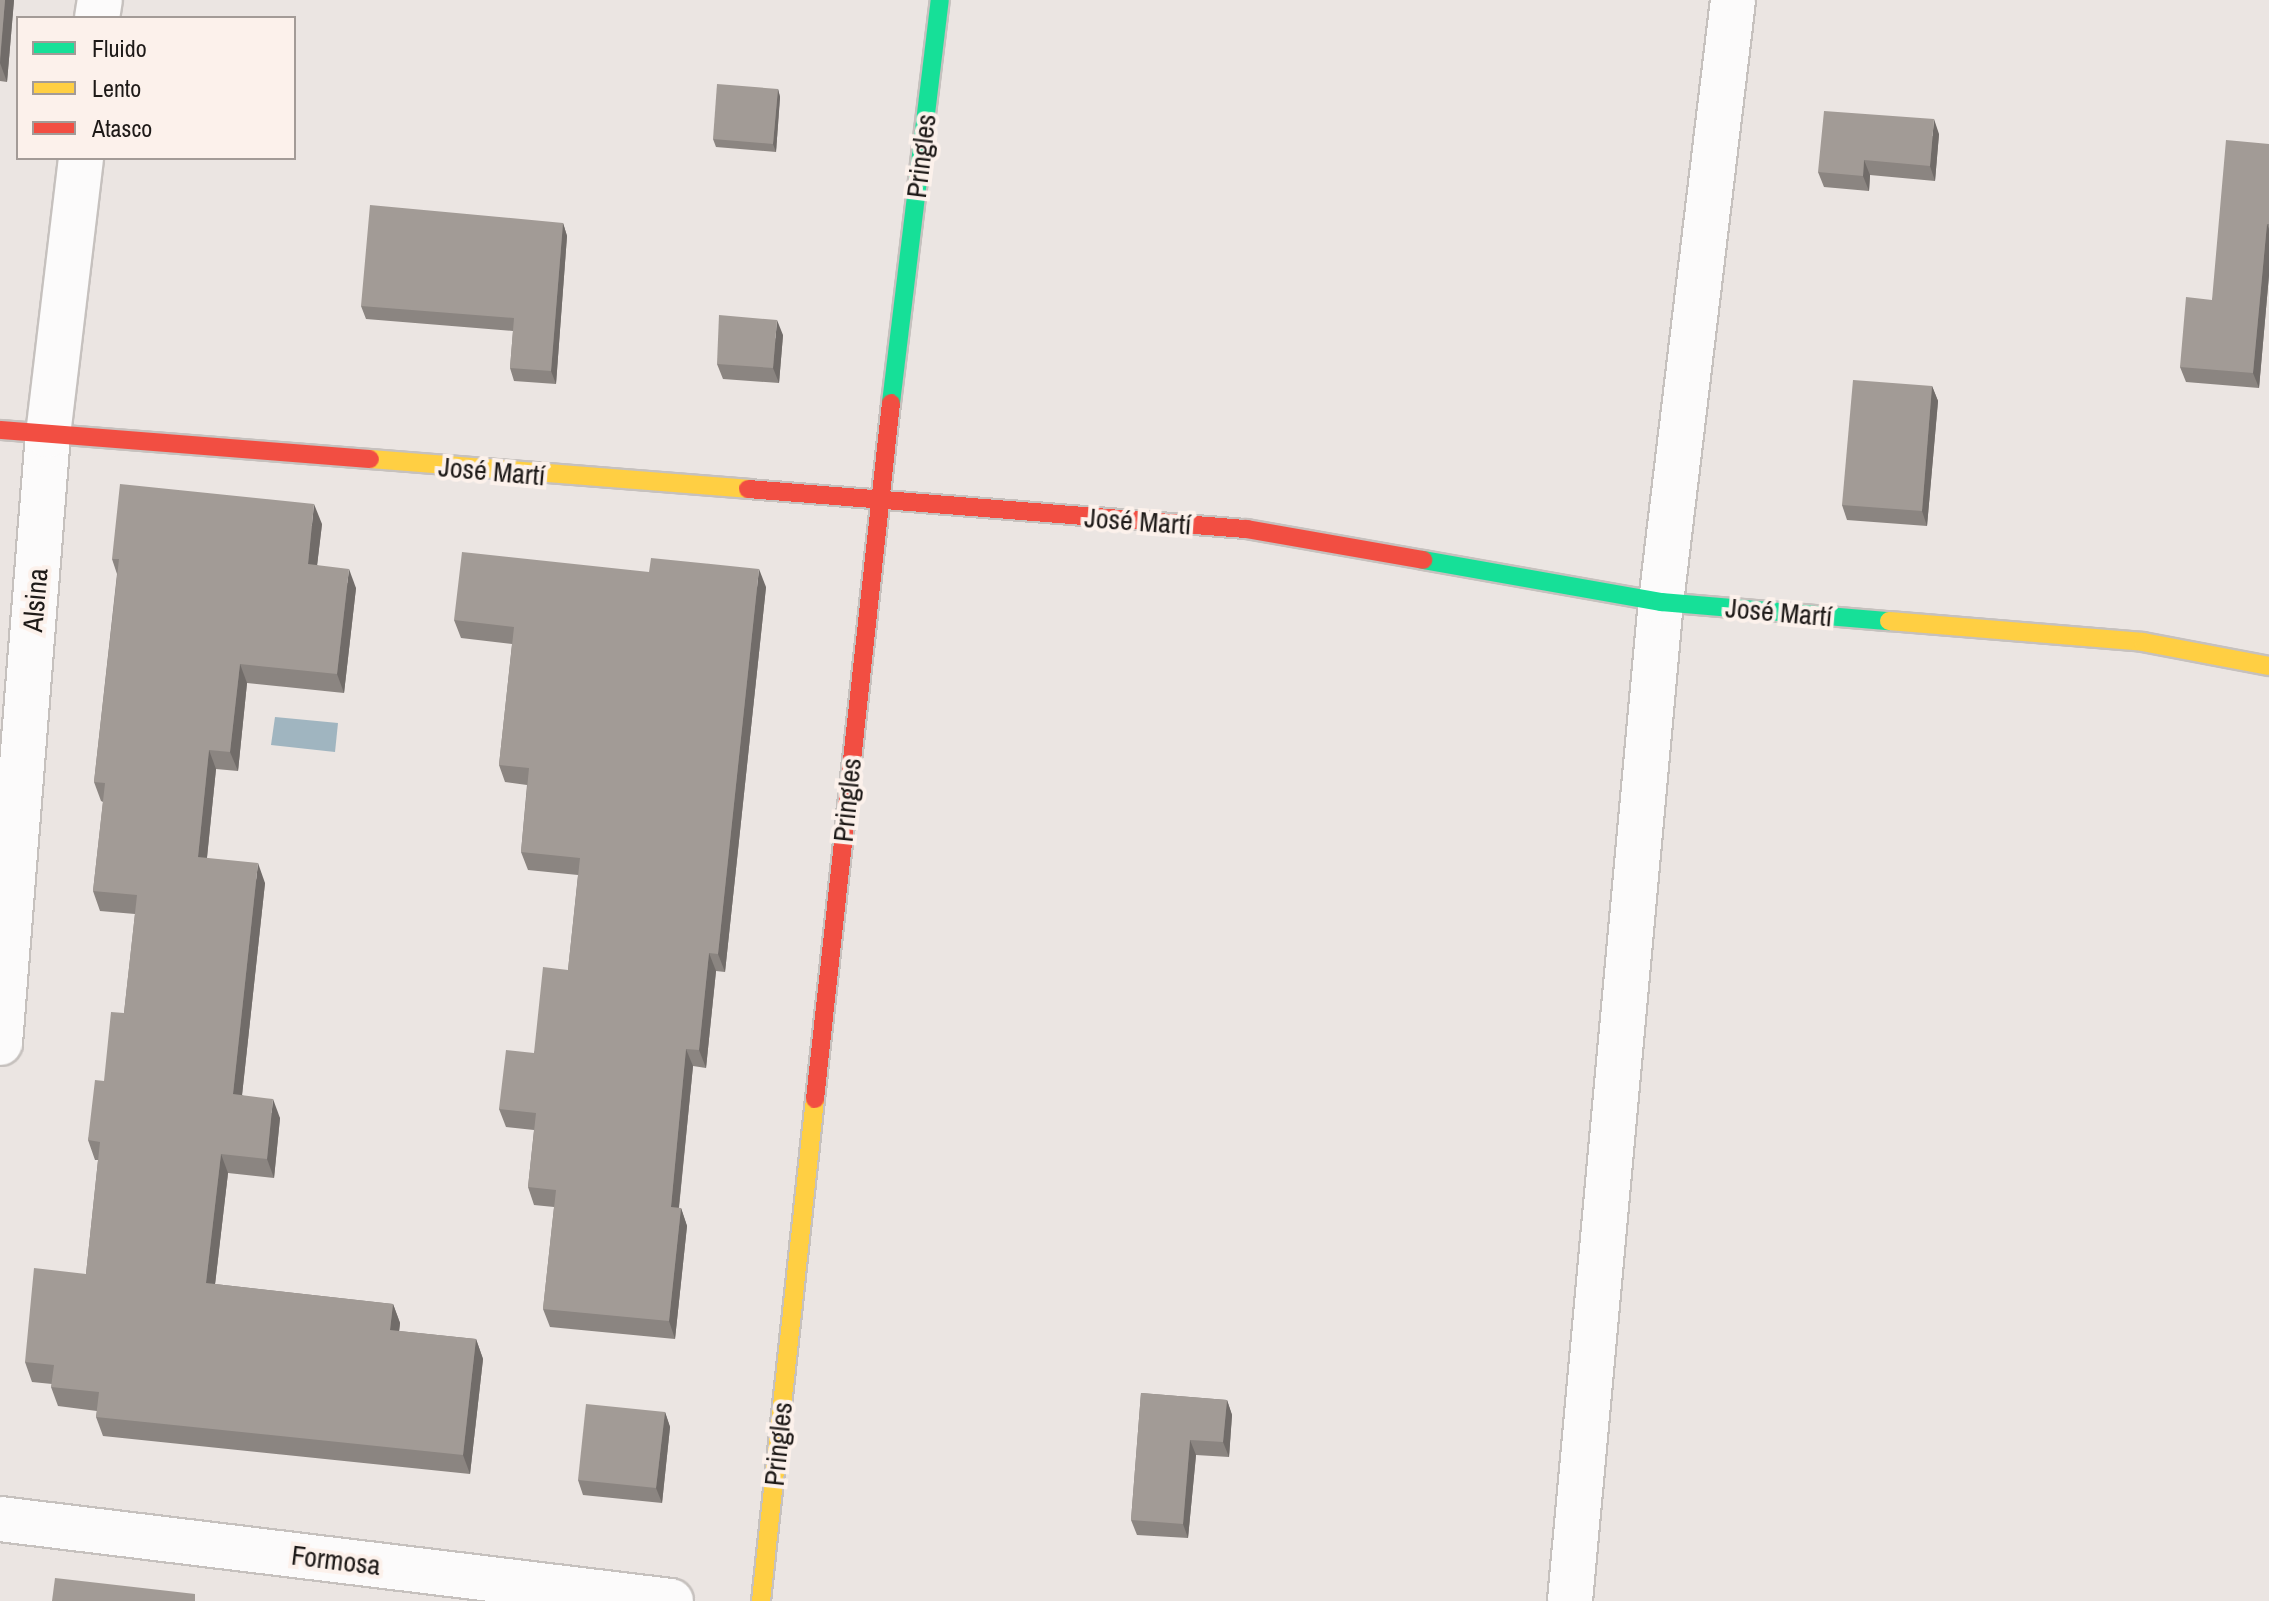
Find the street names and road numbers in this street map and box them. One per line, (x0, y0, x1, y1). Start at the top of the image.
street label: Pringles (899, 112, 943, 200)
street label: José Martí (437, 450, 547, 492)
street label: José Martí (1083, 501, 1193, 541)
street label: Alsina (15, 567, 55, 633)
street label: José Martí (1724, 591, 1834, 633)
street label: Pringles (826, 756, 868, 844)
street label: Pringles (757, 1400, 799, 1488)
street label: Formosa (290, 1538, 382, 1582)

